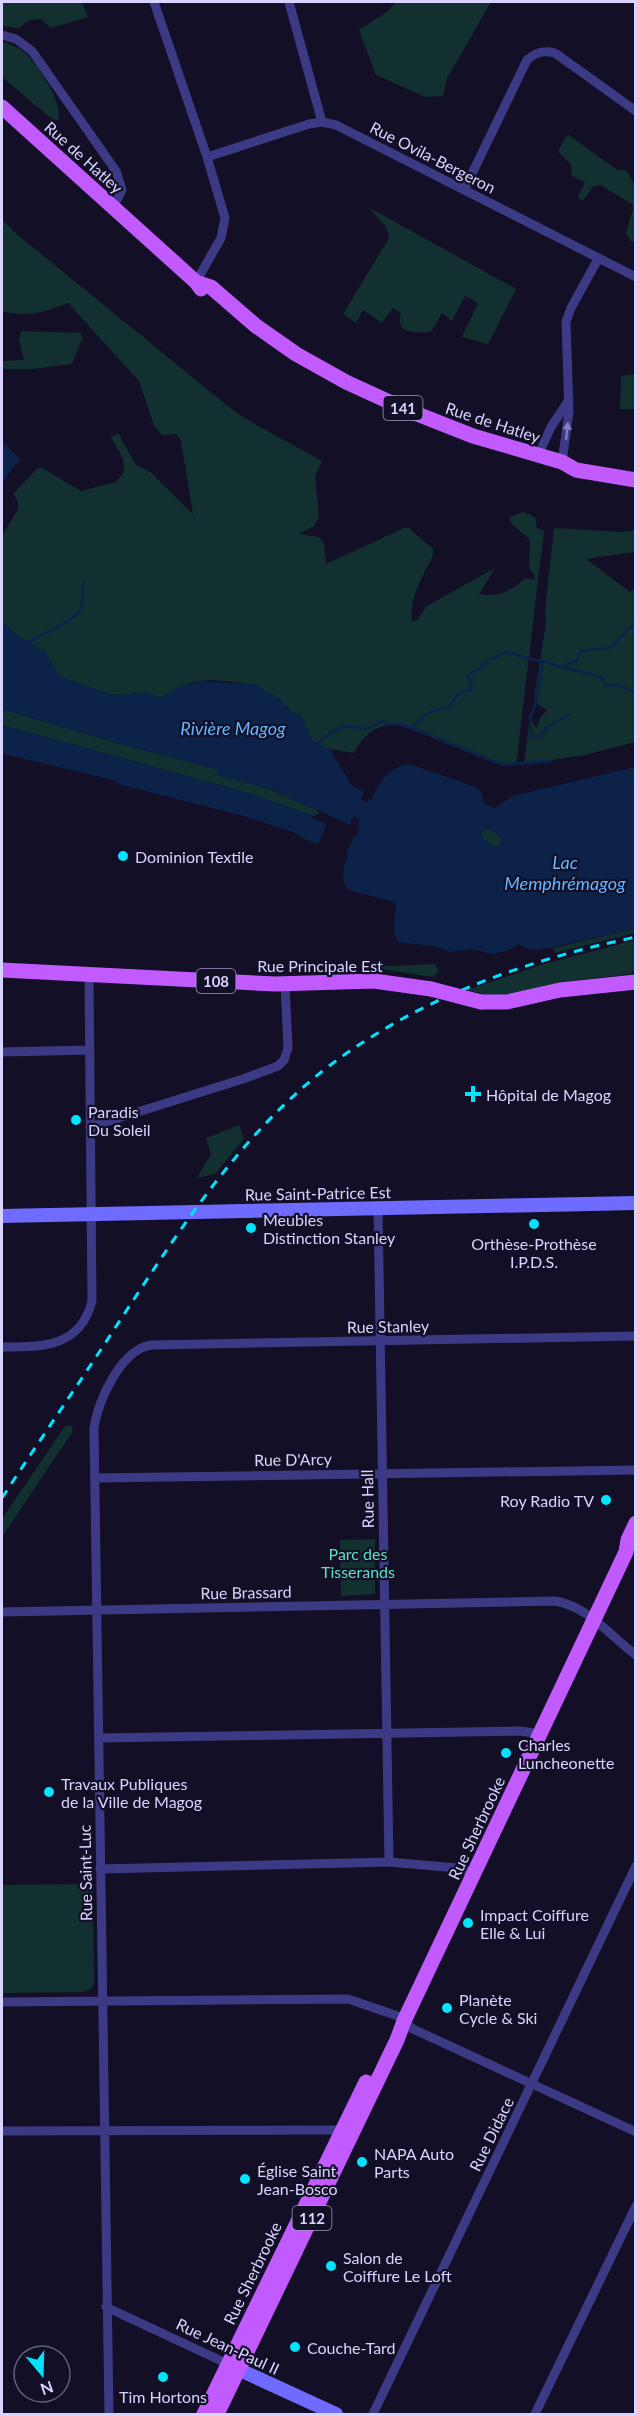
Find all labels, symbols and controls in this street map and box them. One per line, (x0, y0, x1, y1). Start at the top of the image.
street label: Rue de Hatley (41, 117, 128, 198)
street label: Rue Ovila-Bergeron (367, 117, 499, 197)
road number: 141 (384, 396, 422, 420)
street label: Rue de Hatley (443, 398, 543, 446)
one-way arrow (562, 421, 572, 440)
water label: Rivière Magog (180, 717, 286, 739)
place label: Dominion Textile (135, 847, 253, 866)
marker: Dominion Textile (116, 849, 130, 863)
water label: Lac Memphrémagog (504, 851, 626, 894)
street label: Rue Principale Est (257, 956, 383, 975)
road number: 108 (196, 969, 236, 993)
marker: Hôpital de Magog (464, 1085, 482, 1103)
place label: Hôpital de Magog (486, 1085, 611, 1104)
place label: Paradis Du Soleil (88, 1102, 151, 1139)
marker: Paradis Du Soleil (69, 1113, 83, 1127)
street label: Rue Saint-Patrice Est (245, 1182, 392, 1204)
place label: Meubles Distinction Stanley (263, 1210, 396, 1247)
marker: Orthèse-Prothèse I.P.D.S. (527, 1217, 541, 1231)
marker: Meubles Distinction Stanley (244, 1221, 258, 1235)
place label: Orthèse-Prothèse I.P.D.S. (471, 1234, 597, 1271)
street label: Rue Stanley (347, 1316, 430, 1336)
street label: Rue D'Arcy (254, 1449, 333, 1469)
street label: Rue Hall (357, 1470, 377, 1528)
place label: Roy Radio TV (500, 1491, 594, 1510)
marker: Roy Radio TV (599, 1493, 613, 1507)
park label: Parc des Tisserands (321, 1544, 395, 1581)
street label: Rue Brassard (200, 1582, 292, 1602)
place label: Charles Luncheonette (518, 1735, 614, 1772)
marker: Charles Luncheonette (499, 1746, 513, 1760)
street label: Rue Sherbrooke (444, 1773, 508, 1883)
place label: Travaux Publiques de la Ville de Magog (61, 1774, 202, 1811)
marker: Travaux Publiques de la Ville de Magog (42, 1785, 56, 1799)
street label: Rue Saint-Luc (75, 1824, 95, 1921)
place label: Impact Coiffure Elle & Lui (480, 1905, 589, 1942)
marker: Impact Coiffure Elle & Lui (461, 1916, 475, 1930)
place label: Planète Cycle & Ski (459, 1990, 537, 2027)
marker: Planète Cycle & Ski (440, 2001, 454, 2015)
street label: Rue Didace (465, 2094, 517, 2174)
place label: NAPA Auto Parts (374, 2144, 454, 2181)
marker: NAPA Auto Parts (355, 2155, 369, 2169)
place label: Église Saint Jean-Bosco (257, 2161, 338, 2198)
marker: Église Saint Jean-Bosco (238, 2172, 252, 2186)
road number: 112 (292, 2206, 332, 2230)
street label: Rue Sherbrooke (219, 2219, 285, 2327)
place label: Salon de Coiffure Le Loft (343, 2248, 452, 2285)
marker: Salon de Coiffure Le Loft (324, 2259, 338, 2273)
street label: Rue Jean-Paul II (173, 2314, 283, 2378)
place label: Couche-Tard (307, 2338, 396, 2357)
marker: Couche-Tard (288, 2340, 302, 2354)
north arrow (12, 2344, 72, 2404)
marker: Tim Hortons (156, 2370, 170, 2384)
text: N (38, 2378, 56, 2400)
place label: Tim Hortons (119, 2387, 207, 2406)

